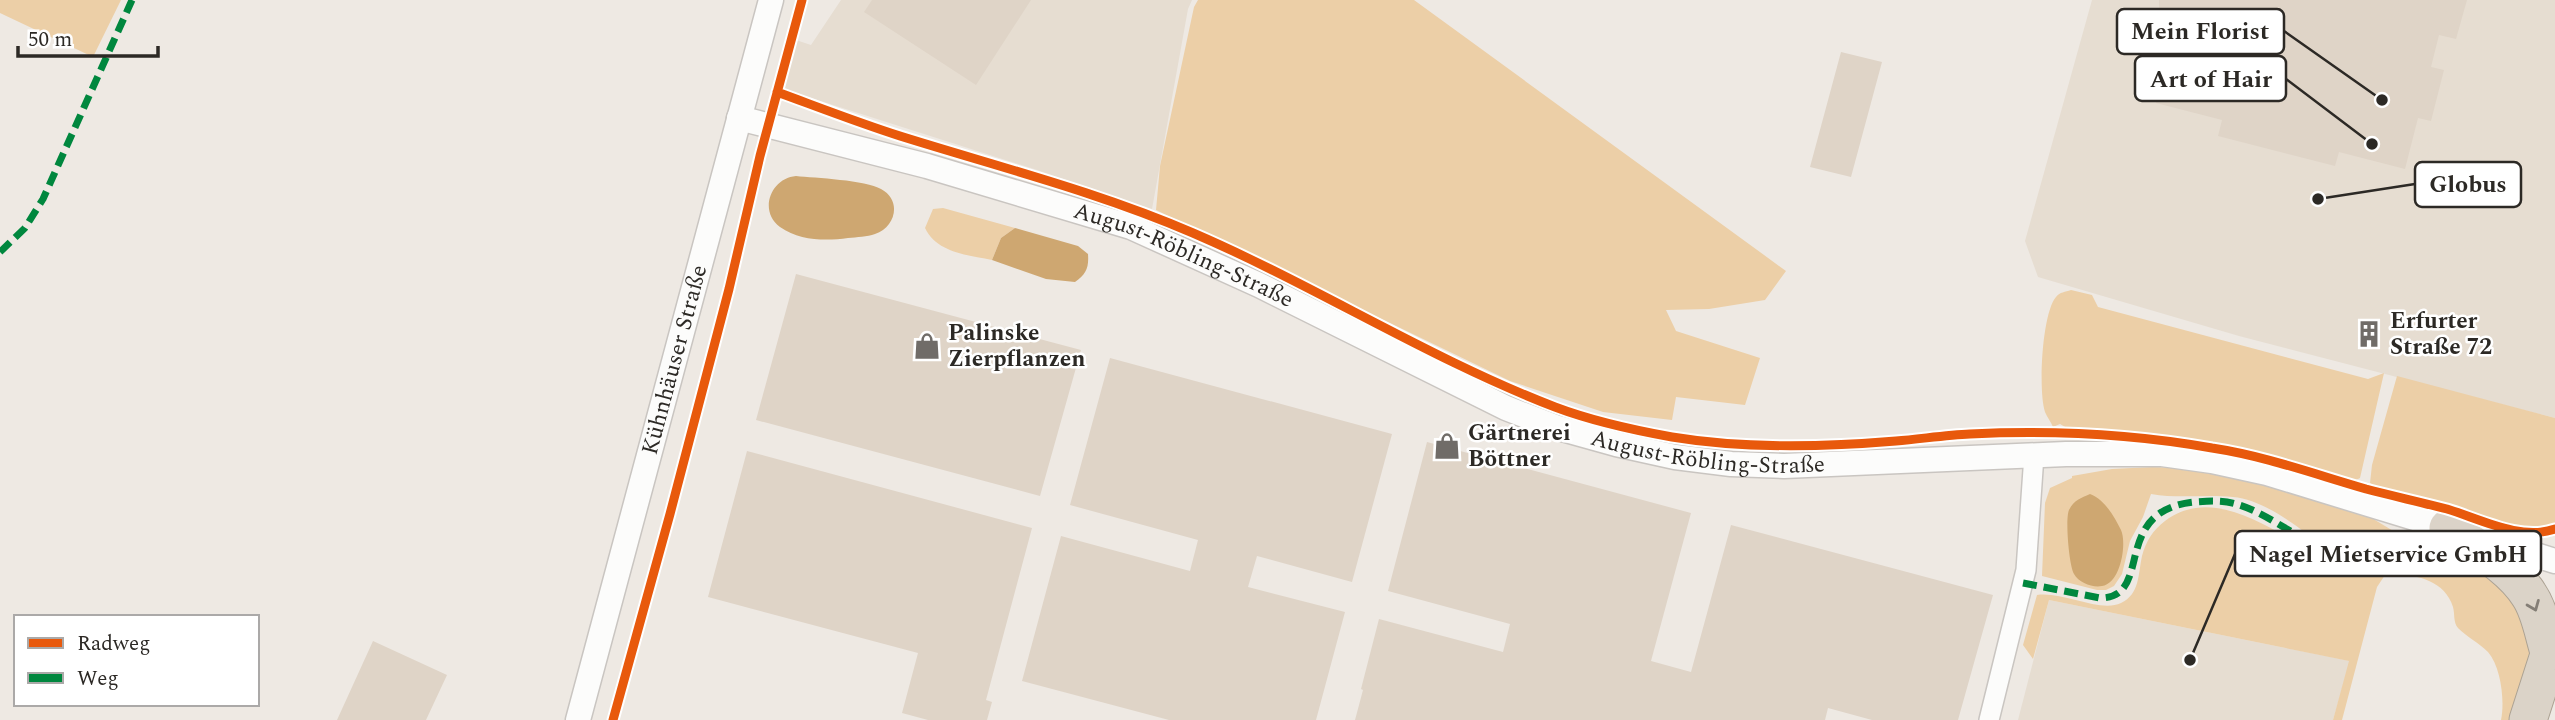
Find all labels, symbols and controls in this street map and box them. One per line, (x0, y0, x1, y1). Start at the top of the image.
callout: Mein Florist (2117, 9, 2284, 54)
scale bar (18, 14, 158, 58)
text: Mein Florist (2131, 14, 2269, 50)
text: 50 m (28, 24, 72, 56)
callout: Art of Hair (2135, 56, 2286, 101)
text: Art of Hair (2150, 62, 2273, 98)
callout: Globus (2415, 162, 2521, 207)
text: Globus (2429, 167, 2507, 203)
street label: August-Röbling-Straße (1069, 193, 1300, 317)
street label: Kühnhäuser Straße (632, 261, 717, 459)
place label: Erfurter Straße 72 (2390, 304, 2492, 365)
place label: Palinske Zierpflanzen (948, 316, 1085, 377)
building icon: Erfurter Straße 72 (2354, 319, 2384, 349)
shop icon: Palinske Zierpflanzen (912, 331, 942, 361)
place label: Gärtnerei Böttner (1468, 416, 1571, 477)
street label: August-Röbling-Straße (1587, 420, 1826, 484)
shop icon: Gärtnerei Böttner (1432, 431, 1462, 461)
callout: Nagel Mietservice GmbH (2235, 531, 2541, 576)
text: Nagel Mietservice GmbH (2249, 537, 2527, 573)
one-way arrow (2525, 599, 2539, 611)
legend (14, 615, 259, 706)
text: Radweg (77, 628, 151, 660)
text: Weg (77, 663, 119, 695)

